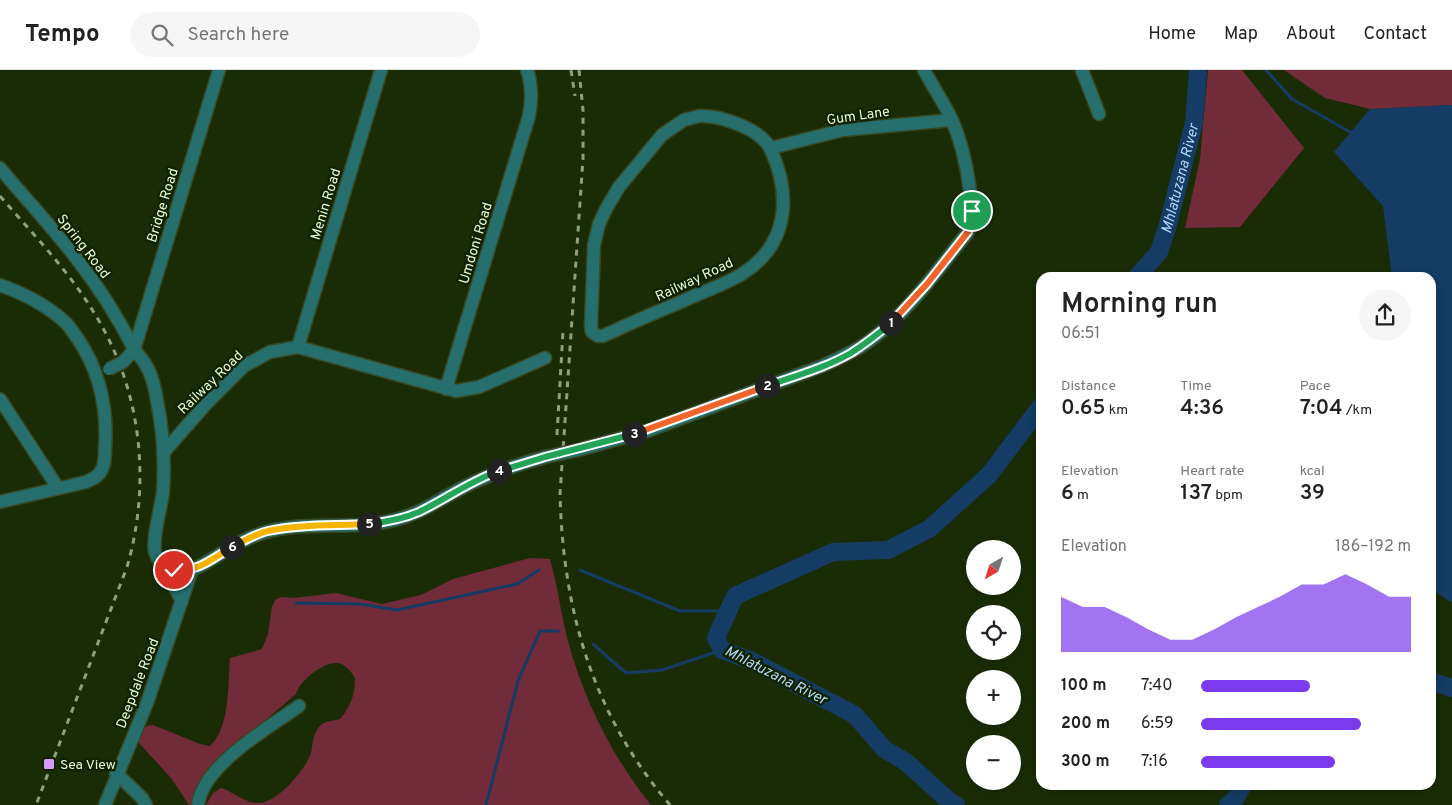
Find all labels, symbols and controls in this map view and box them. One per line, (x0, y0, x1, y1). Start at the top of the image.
search box (130, 12, 480, 57)
text: Tempo (25, 20, 100, 50)
icon: search (148, 21, 176, 49)
text: Search here (188, 23, 289, 47)
text: Home (1148, 23, 1196, 46)
text: Map (1224, 23, 1258, 46)
text: About (1286, 23, 1335, 46)
text: Contact (1363, 23, 1427, 46)
street label: Gum Lane (825, 104, 891, 129)
water label: Mhlatuzana River (1158, 121, 1205, 236)
street label: Bridge Road (144, 166, 183, 245)
street label: Menin Road (307, 167, 345, 242)
pin (951, 190, 993, 232)
icon: arrive (958, 197, 986, 225)
street label: Umdoni Road (456, 201, 497, 286)
street label: Spring Road (52, 211, 113, 282)
street label: Railway Road (653, 255, 736, 306)
text: Morning run (1061, 287, 1218, 323)
button: share (1359, 289, 1411, 341)
pin: 1 (878, 310, 904, 336)
text: 1 (889, 315, 894, 332)
text: 06:51 (1061, 324, 1100, 344)
street label: Railway Road (175, 348, 247, 418)
pin: 2 (754, 374, 780, 398)
text: 2 (763, 378, 772, 395)
text: Distance (1061, 378, 1116, 395)
text: Time (1180, 378, 1212, 395)
text: Pace (1300, 378, 1330, 395)
text: 0.65 (1061, 395, 1105, 422)
text: 4:36 (1180, 395, 1224, 422)
text: 7:04 (1300, 395, 1343, 422)
text: km (1105, 402, 1128, 419)
text: /km (1343, 402, 1372, 419)
pin: 3 (622, 422, 646, 446)
text: 3 (630, 426, 639, 443)
pin: 4 (486, 458, 512, 484)
text: 4 (495, 463, 504, 480)
text: Elevation (1061, 463, 1119, 480)
text: Heart rate (1180, 463, 1244, 480)
text: kcal (1300, 463, 1325, 480)
text: 6 (1061, 480, 1074, 507)
text: 137 (1180, 480, 1212, 507)
text: 39 (1300, 480, 1325, 507)
text: m (1074, 487, 1089, 504)
text: bpm (1212, 487, 1243, 504)
pin: 5 (356, 512, 382, 536)
text: 5 (365, 516, 374, 533)
pin: 6 (220, 534, 244, 560)
text: Elevation (1061, 537, 1127, 557)
text: 186–192 m (1335, 537, 1411, 557)
text: 6 (228, 539, 237, 556)
north arrow (966, 540, 1021, 595)
map controls (966, 540, 1021, 790)
pin (153, 549, 195, 591)
icon: check (160, 556, 188, 584)
button: locate (966, 605, 1021, 660)
street label: Deepdale Road (113, 636, 163, 731)
water label: Mhlatuzana River (721, 642, 831, 711)
button: + (966, 670, 1021, 725)
text: 100 m (1061, 676, 1107, 696)
text: 7:40 (1141, 676, 1173, 696)
text: 200 m (1061, 714, 1110, 734)
text: 6:59 (1141, 714, 1173, 734)
button: − (966, 735, 1021, 790)
text: 300 m (1061, 752, 1109, 772)
text: 7:16 (1141, 752, 1168, 772)
marker: Sea View (42, 757, 56, 771)
place label: Sea View (60, 757, 116, 774)

